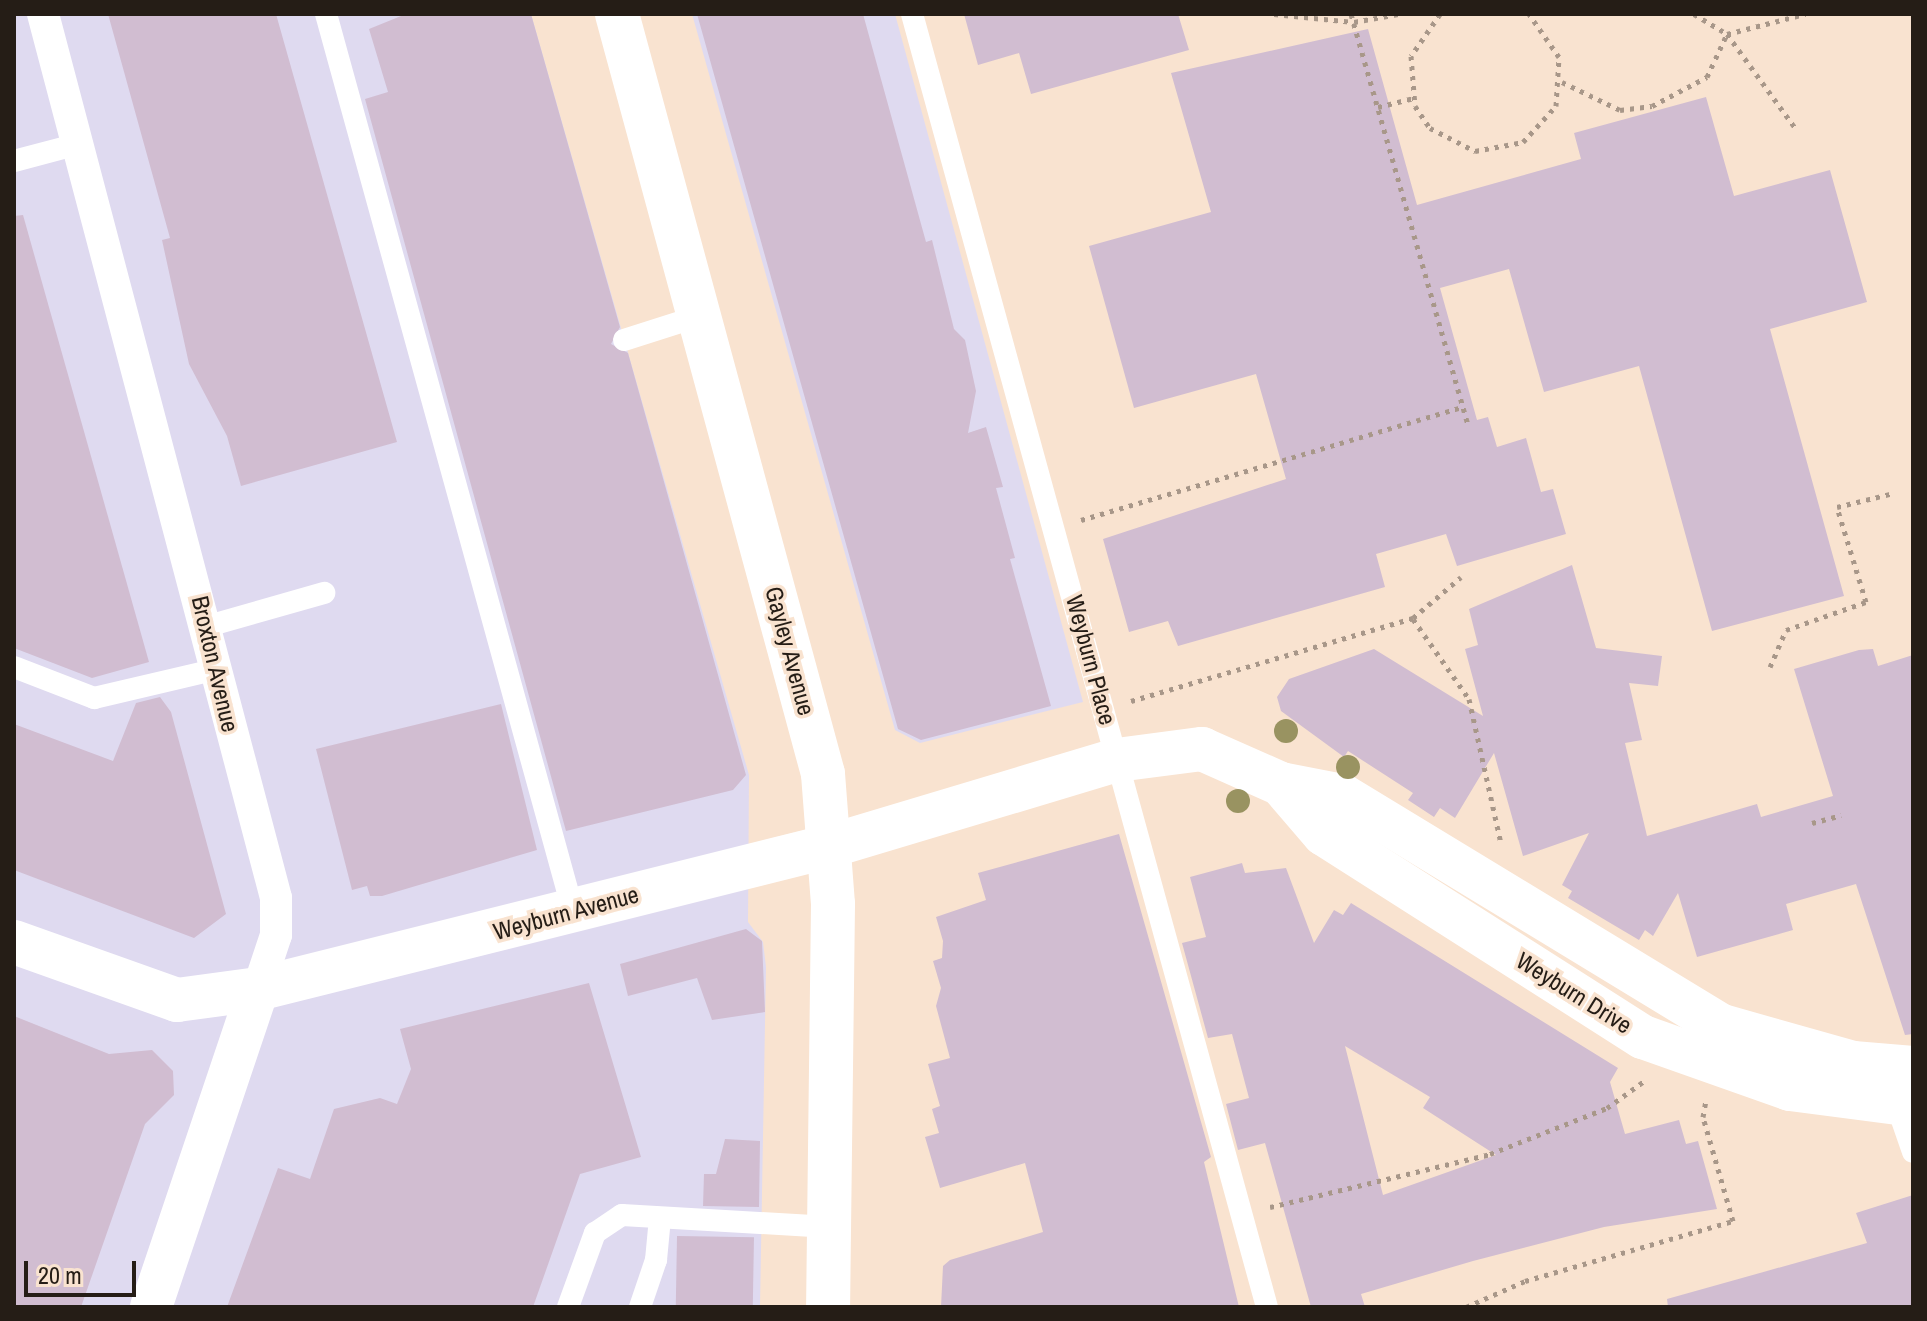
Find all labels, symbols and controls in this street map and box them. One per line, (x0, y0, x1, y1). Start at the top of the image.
street label: Gayley Avenue (759, 583, 821, 719)
street label: Weyburn Place (1060, 592, 1122, 728)
street label: Broxton Avenue (185, 593, 245, 735)
street label: Weyburn Avenue (490, 880, 642, 946)
street label: Weyburn Drive (1511, 946, 1637, 1040)
scale bar (28, 1245, 140, 1295)
text: 20 m (38, 1259, 82, 1291)

